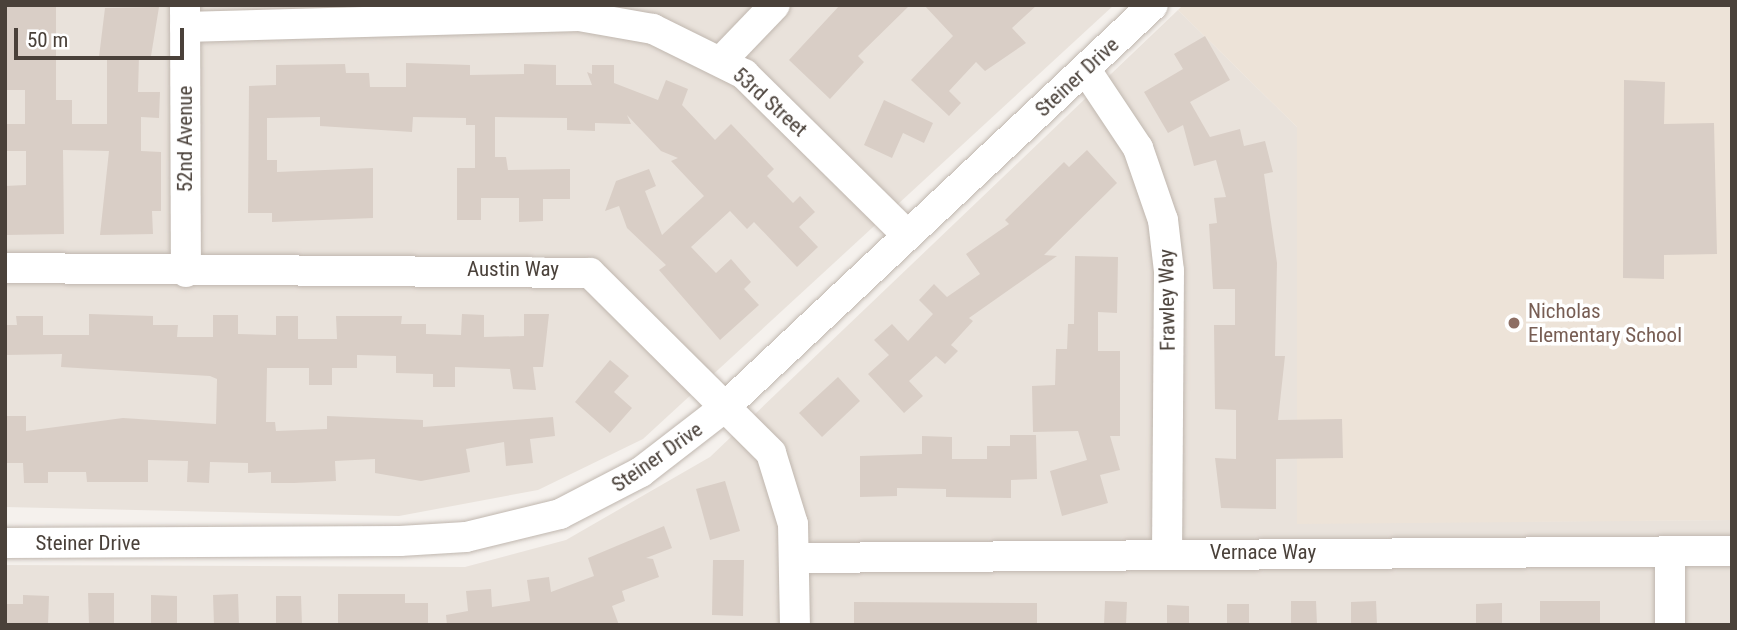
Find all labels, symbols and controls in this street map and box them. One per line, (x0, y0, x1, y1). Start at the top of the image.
scale bar (18, 14, 187, 58)
text: 50 m (27, 28, 68, 52)
street label: Steiner Drive (1030, 32, 1124, 122)
street label: 53rd Street (728, 62, 812, 142)
street label: 52nd Avenue (172, 86, 198, 192)
street label: Frawley Way (1154, 249, 1180, 351)
street label: Austin Way (467, 256, 559, 282)
place label: Nicholas Elementary School (1528, 298, 1682, 348)
marker: Nicholas Elementary School (1506, 315, 1522, 331)
street label: Steiner Drive (607, 417, 707, 497)
street label: Steiner Drive (36, 530, 140, 556)
street label: Vernace Way (1210, 539, 1316, 565)

